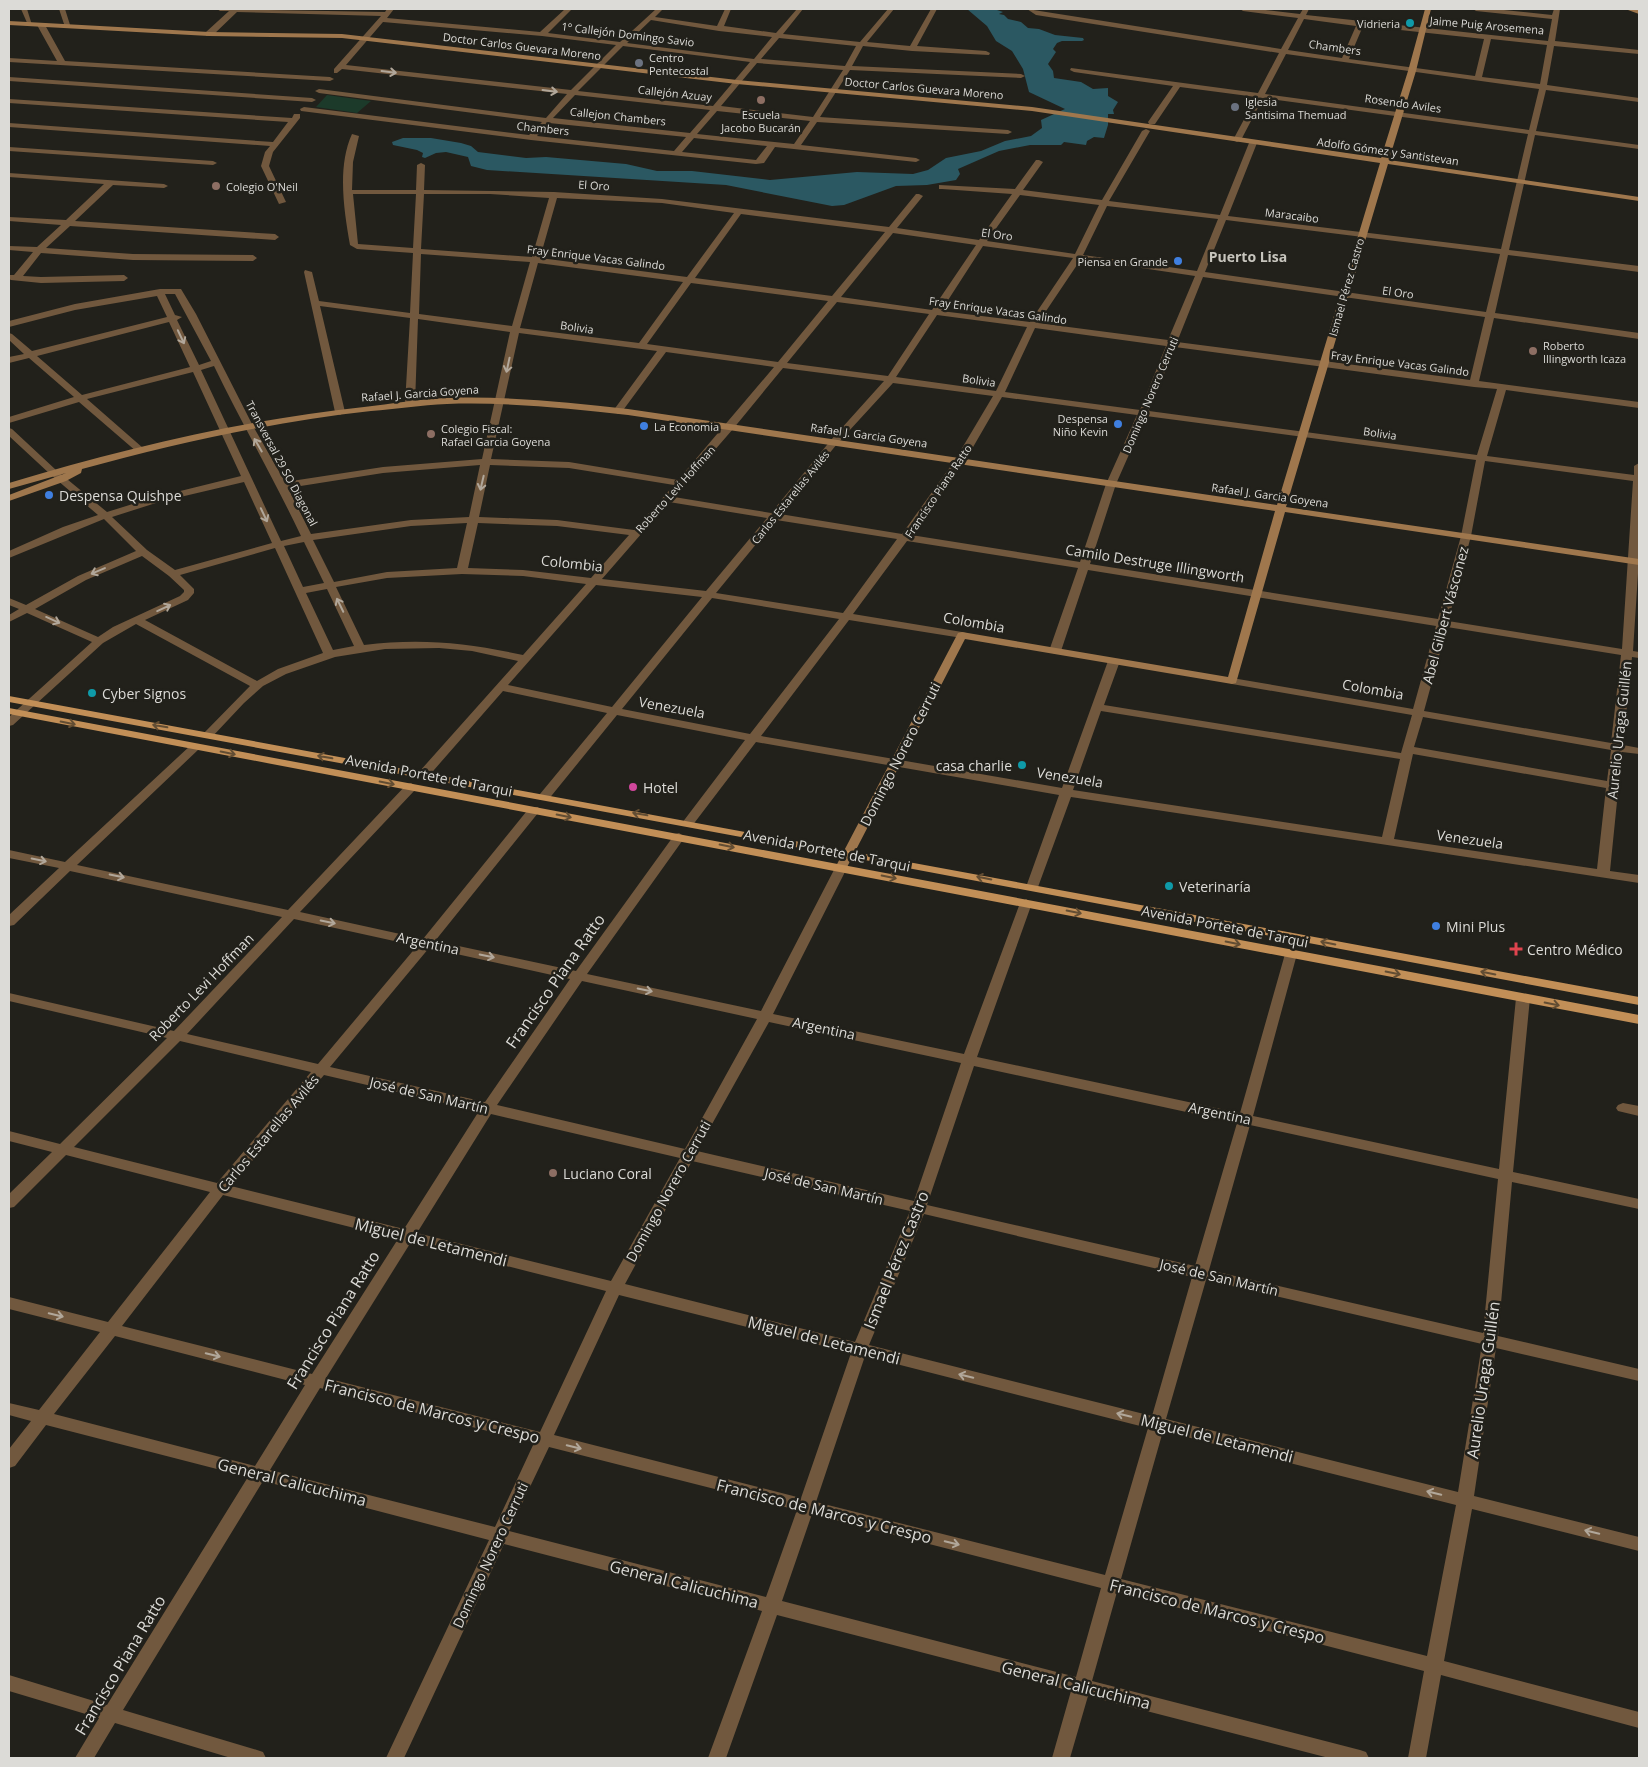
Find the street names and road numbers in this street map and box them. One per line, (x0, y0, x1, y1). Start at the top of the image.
street label: Jaime Puig Arosemena (1428, 12, 1545, 37)
street label: 1º Callejón Domingo Savio (561, 18, 696, 50)
street label: Doctor Carlos Guevara Moreno (442, 29, 602, 63)
street label: Chambers (1308, 36, 1362, 58)
street label: Doctor Carlos Guevara Moreno (844, 74, 1004, 102)
street label: Callejón Azuay (637, 82, 713, 104)
street label: Rosendo Aviles (1364, 90, 1442, 116)
street label: Callejon Chambers (569, 104, 667, 128)
street label: Chambers (516, 118, 570, 138)
street label: Adolfo Gómez y Santistevan (1316, 134, 1460, 168)
street label: El Oro (578, 176, 611, 194)
street label: Maracaibo (1264, 204, 1320, 226)
street label: El Oro (980, 224, 1014, 244)
street label: Ismael Pérez Castro (1325, 236, 1367, 338)
street label: Fray Enrique Vacas Galindo (526, 241, 666, 273)
street label: El Oro (1381, 282, 1415, 302)
street label: Fray Enrique Vacas Galindo (928, 293, 1068, 327)
street label: Bolivia (559, 317, 595, 337)
street label: Domingo Norero Cerruti (1119, 335, 1181, 455)
street label: Fray Enrique Vacas Galindo (1330, 347, 1470, 379)
street label: Bolivia (961, 370, 997, 390)
street label: Rafael J. Garcia Goyena (361, 381, 479, 405)
street label: Transversal 29 SO Diagonal (243, 398, 321, 528)
street label: Rafael J. Garcia Goyena (810, 419, 928, 451)
street label: Bolivia (1362, 423, 1398, 443)
street label: Francisco Piana Ratto (901, 441, 975, 541)
street label: Roberto Levi Hoffman (632, 442, 718, 536)
street label: Carlos Estarellas Avilés (748, 447, 832, 547)
street label: Rafael J. Garcia Goyena (1211, 479, 1329, 511)
street label: Camilo Destruge Illingworth (1064, 539, 1246, 587)
street label: Abel Gilbert Vásconez (1418, 544, 1473, 686)
street label: Colombia (540, 550, 604, 576)
street label: Colombia (942, 607, 1006, 637)
street label: Aurelio Uraga Guillén (1602, 660, 1636, 800)
street label: Colombia (1341, 674, 1405, 704)
street label: Domingo Norero Cerruti (855, 679, 945, 829)
street label: Venezuela (637, 692, 707, 722)
street label: Avenida Portete de Tarqui (344, 749, 514, 801)
street label: Venezuela (1035, 762, 1105, 792)
street label: Avenida Portete de Tarqui (742, 824, 912, 876)
street label: Venezuela (1436, 825, 1504, 853)
street label: Avenida Portete de Tarqui (1140, 900, 1310, 952)
street label: Francisco Piana Ratto (500, 909, 610, 1053)
street label: Argentina (395, 927, 461, 959)
street label: Roberto Levi Hoffman (144, 929, 258, 1045)
street label: Argentina (791, 1012, 857, 1044)
street label: Carlos Estarellas Avilés (213, 1070, 323, 1196)
street label: José de San Martín (366, 1072, 490, 1118)
street label: Argentina (1187, 1097, 1253, 1129)
street label: Domingo Norero Cerruti (621, 1117, 715, 1265)
street label: José de San Martín (761, 1163, 885, 1209)
street label: Ismael Pérez Castro (858, 1188, 934, 1332)
street label: Miguel de Letamendi (352, 1212, 510, 1272)
street label: Francisco Piana Ratto (281, 1247, 385, 1393)
street label: José de San Martín (1156, 1254, 1280, 1300)
street label: Aurelio Uraga Guillén (1461, 1300, 1505, 1460)
street label: Miguel de Letamendi (745, 1310, 903, 1370)
street label: Francisco de Marcos y Crespo (322, 1374, 542, 1448)
street label: Miguel de Letamendi (1138, 1408, 1296, 1468)
street label: General Calicuchima (215, 1453, 369, 1511)
street label: Francisco de Marcos y Crespo (714, 1474, 934, 1548)
street label: Domingo Norero Cerruti (448, 1479, 532, 1631)
street label: General Calicuchima (607, 1555, 761, 1613)
street label: Francisco de Marcos y Crespo (1107, 1574, 1327, 1648)
street label: Francisco Piana Ratto (70, 1591, 170, 1739)
street label: General Calicuchima (999, 1656, 1153, 1714)

